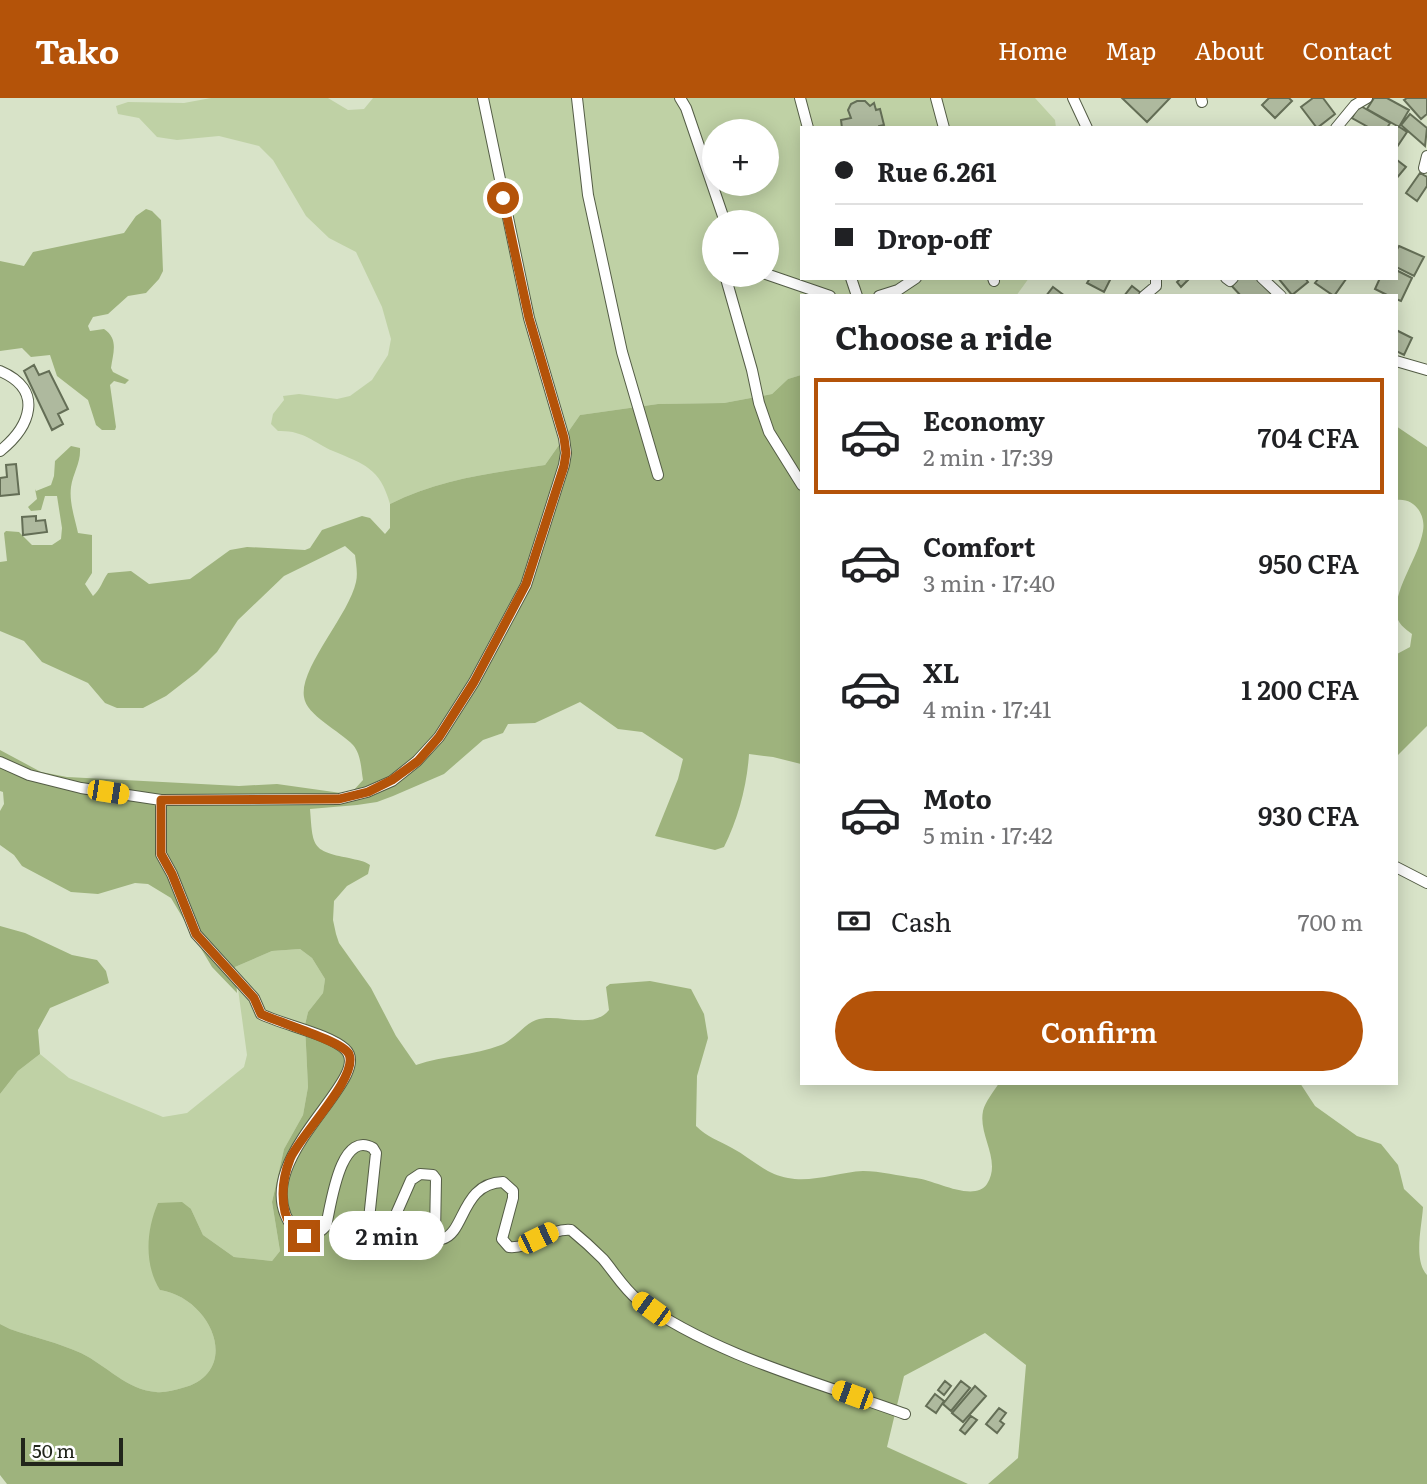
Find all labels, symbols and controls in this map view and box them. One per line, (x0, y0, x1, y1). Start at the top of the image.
text: Tako (35, 25, 119, 74)
text: Home (998, 32, 1067, 67)
text: Map (1105, 32, 1156, 67)
text: About (1194, 32, 1264, 67)
text: Contact (1302, 32, 1392, 67)
map controls (702, 119, 779, 287)
button: + (702, 119, 779, 196)
text: Rue 6.261 (877, 151, 997, 190)
route start (487, 182, 519, 214)
button: − (702, 210, 779, 287)
text: Drop-off (877, 218, 990, 257)
text: Choose a ride (835, 312, 1052, 360)
text: Economy (923, 400, 1045, 439)
icon: car (839, 405, 902, 468)
text: 704 CFA (1258, 417, 1359, 456)
text: 2 min · 17:39 (923, 439, 1053, 473)
text: Comfort (923, 526, 1035, 565)
icon: car (839, 531, 902, 594)
text: 950 CFA (1258, 543, 1359, 582)
text: 3 min · 17:40 (923, 565, 1055, 599)
text: XL (923, 652, 960, 691)
icon: car (839, 657, 902, 720)
text: 1 200 CFA (1241, 669, 1359, 708)
text: 4 min · 17:41 (923, 691, 1051, 725)
car (86, 778, 131, 806)
text: Moto (923, 778, 992, 817)
icon: car (839, 783, 902, 846)
text: 930 CFA (1258, 795, 1359, 834)
text: 5 min · 17:42 (923, 817, 1053, 851)
text: Cash (891, 901, 952, 940)
icon: cash (835, 902, 873, 940)
text: 700 m (1298, 904, 1363, 938)
button: Confirm (835, 991, 1363, 1071)
callout: 2 min (328, 1212, 444, 1260)
text: 2 min (355, 1218, 419, 1252)
car (515, 1219, 562, 1257)
route end (288, 1220, 320, 1252)
car (628, 1288, 675, 1330)
car (829, 1378, 876, 1412)
scale bar (21, 1435, 122, 1467)
text: 50 m (32, 1436, 75, 1464)

